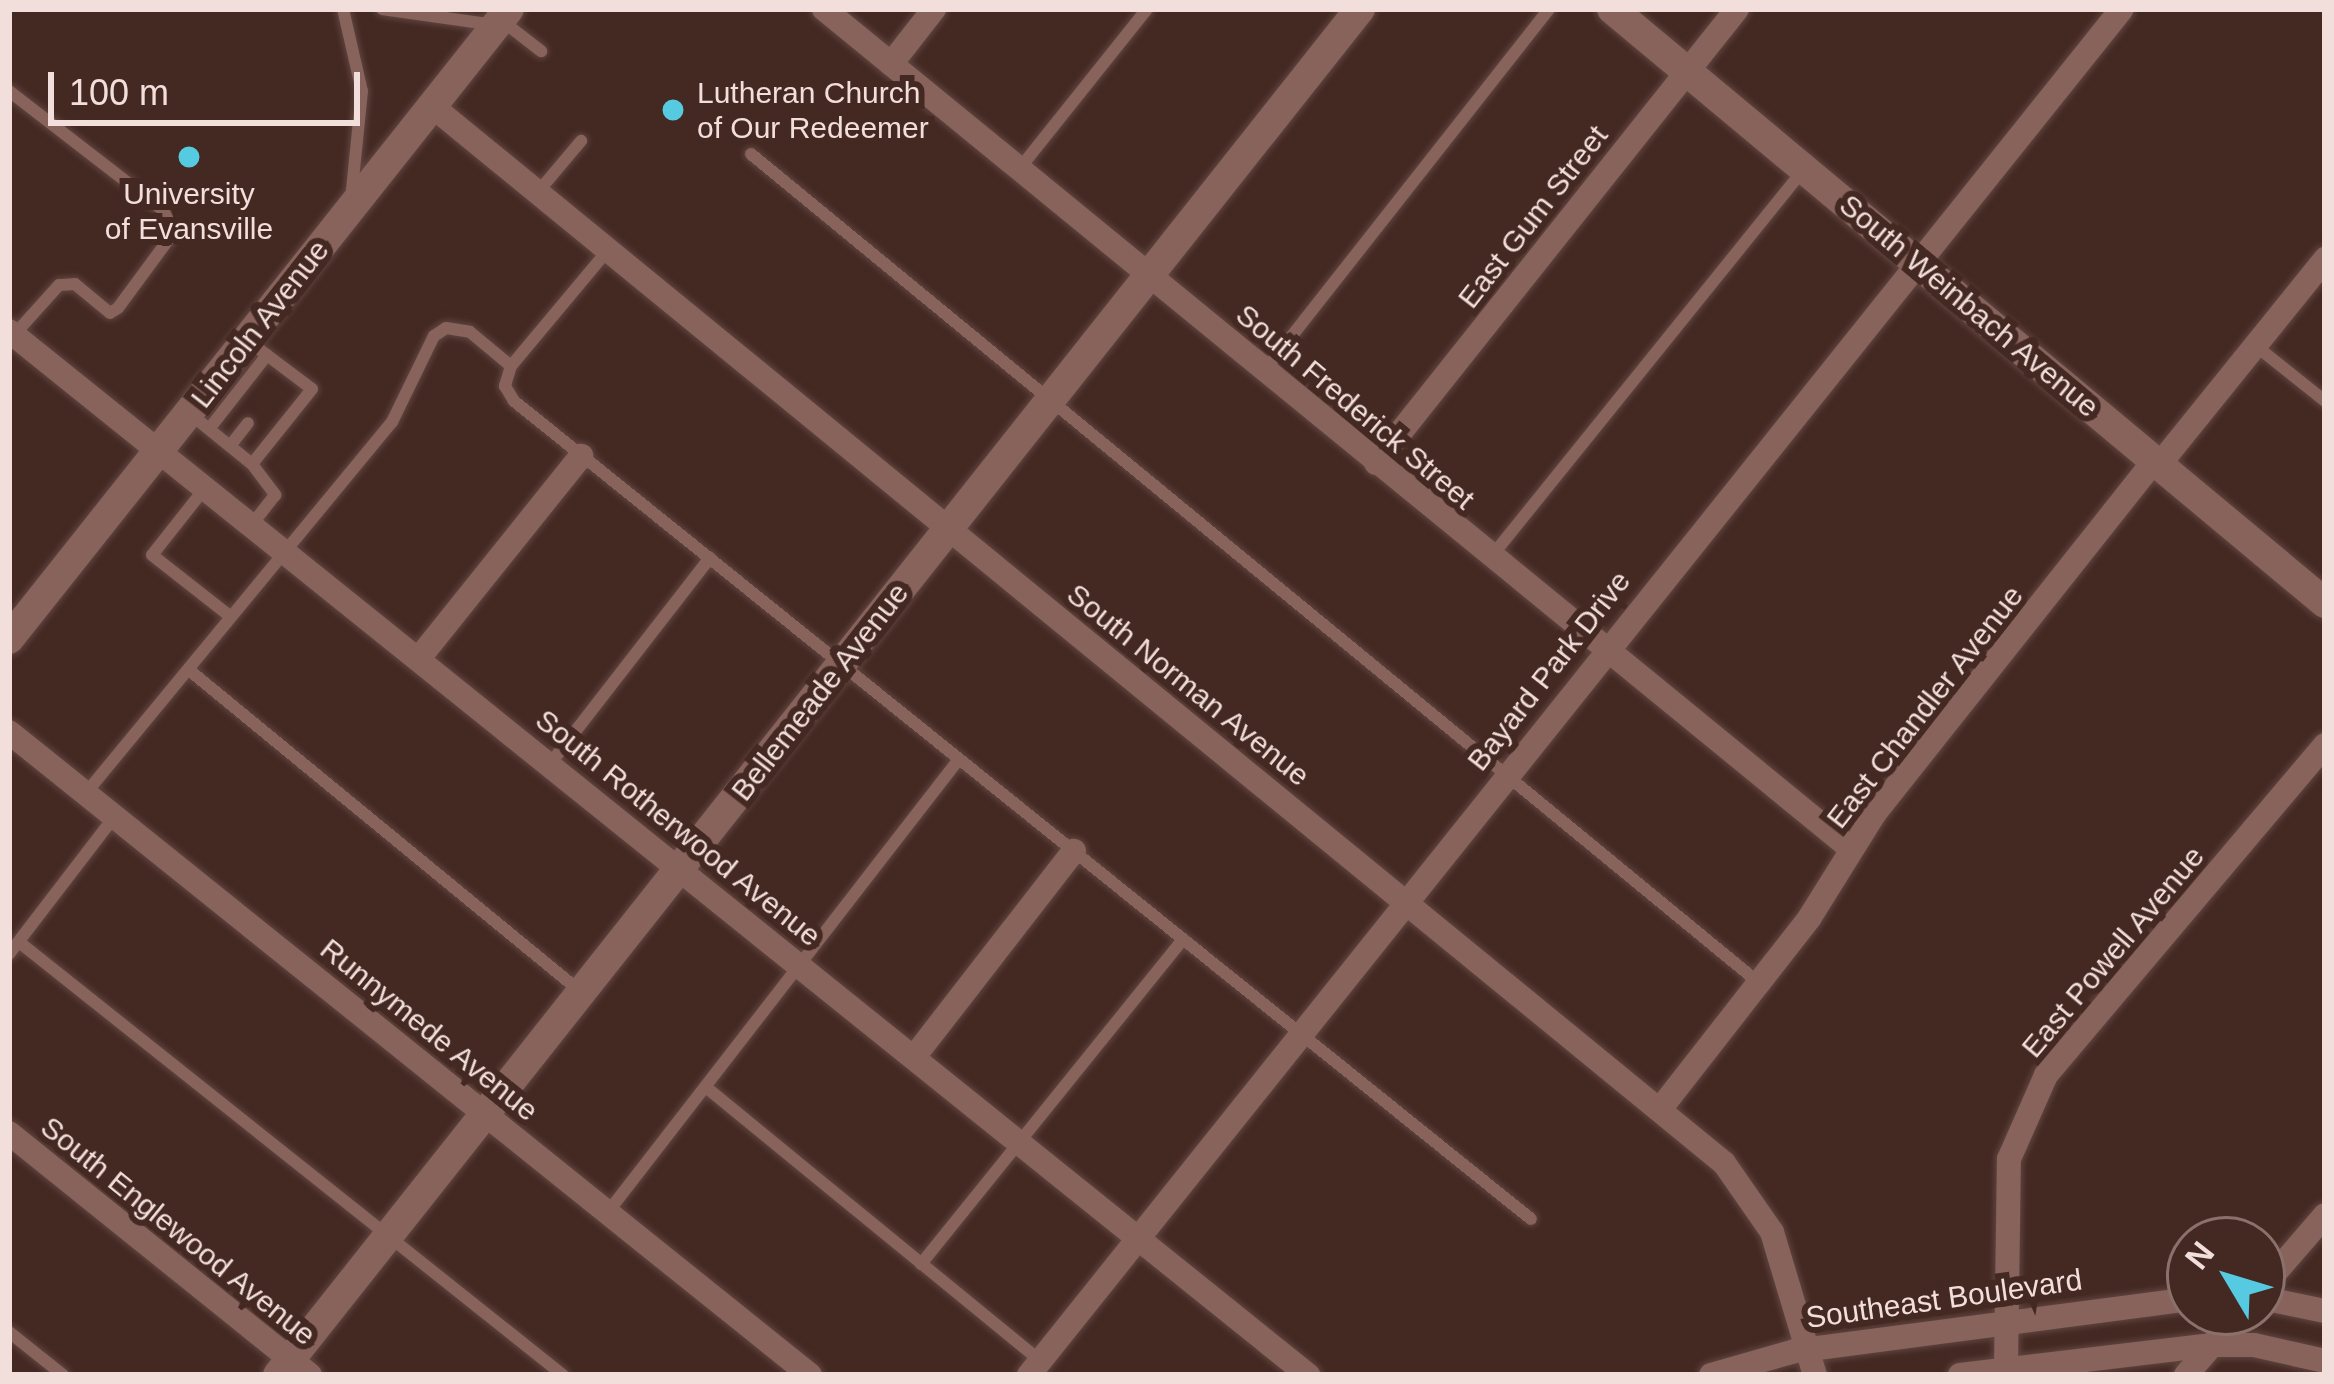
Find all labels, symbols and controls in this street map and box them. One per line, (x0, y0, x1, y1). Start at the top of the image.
scale bar (54, 48, 366, 122)
text: 100 m (69, 72, 169, 113)
place label: Lutheran Church of Our Redeemer (697, 75, 929, 146)
marker: Lutheran Church of Our Redeemer (660, 97, 686, 123)
street label: East Gum Street (1451, 119, 1615, 315)
marker: University of Evansville (176, 144, 202, 170)
place label: University of Evansville (105, 176, 273, 246)
street label: South Weinbach Avenue (1831, 186, 2107, 426)
street label: Lincoln Avenue (183, 232, 337, 416)
street label: South Frederick Street (1228, 297, 1482, 517)
street label: Bayard Park Drive (1460, 564, 1638, 778)
street label: Bellemeade Avenue (723, 575, 917, 809)
street label: South Norman Avenue (1059, 576, 1317, 794)
street label: East Chandler Avenue (1819, 578, 2031, 836)
street label: South Rotherwood Avenue (528, 701, 828, 955)
street label: East Powell Avenue (2014, 838, 2212, 1066)
street label: Runnymede Avenue (312, 931, 546, 1129)
street label: South Englewood Avenue (33, 1109, 323, 1353)
north arrow (2166, 1216, 2286, 1336)
text: N (2178, 1235, 2222, 1276)
street label: Southeast Boulevard (1804, 1262, 2084, 1336)

